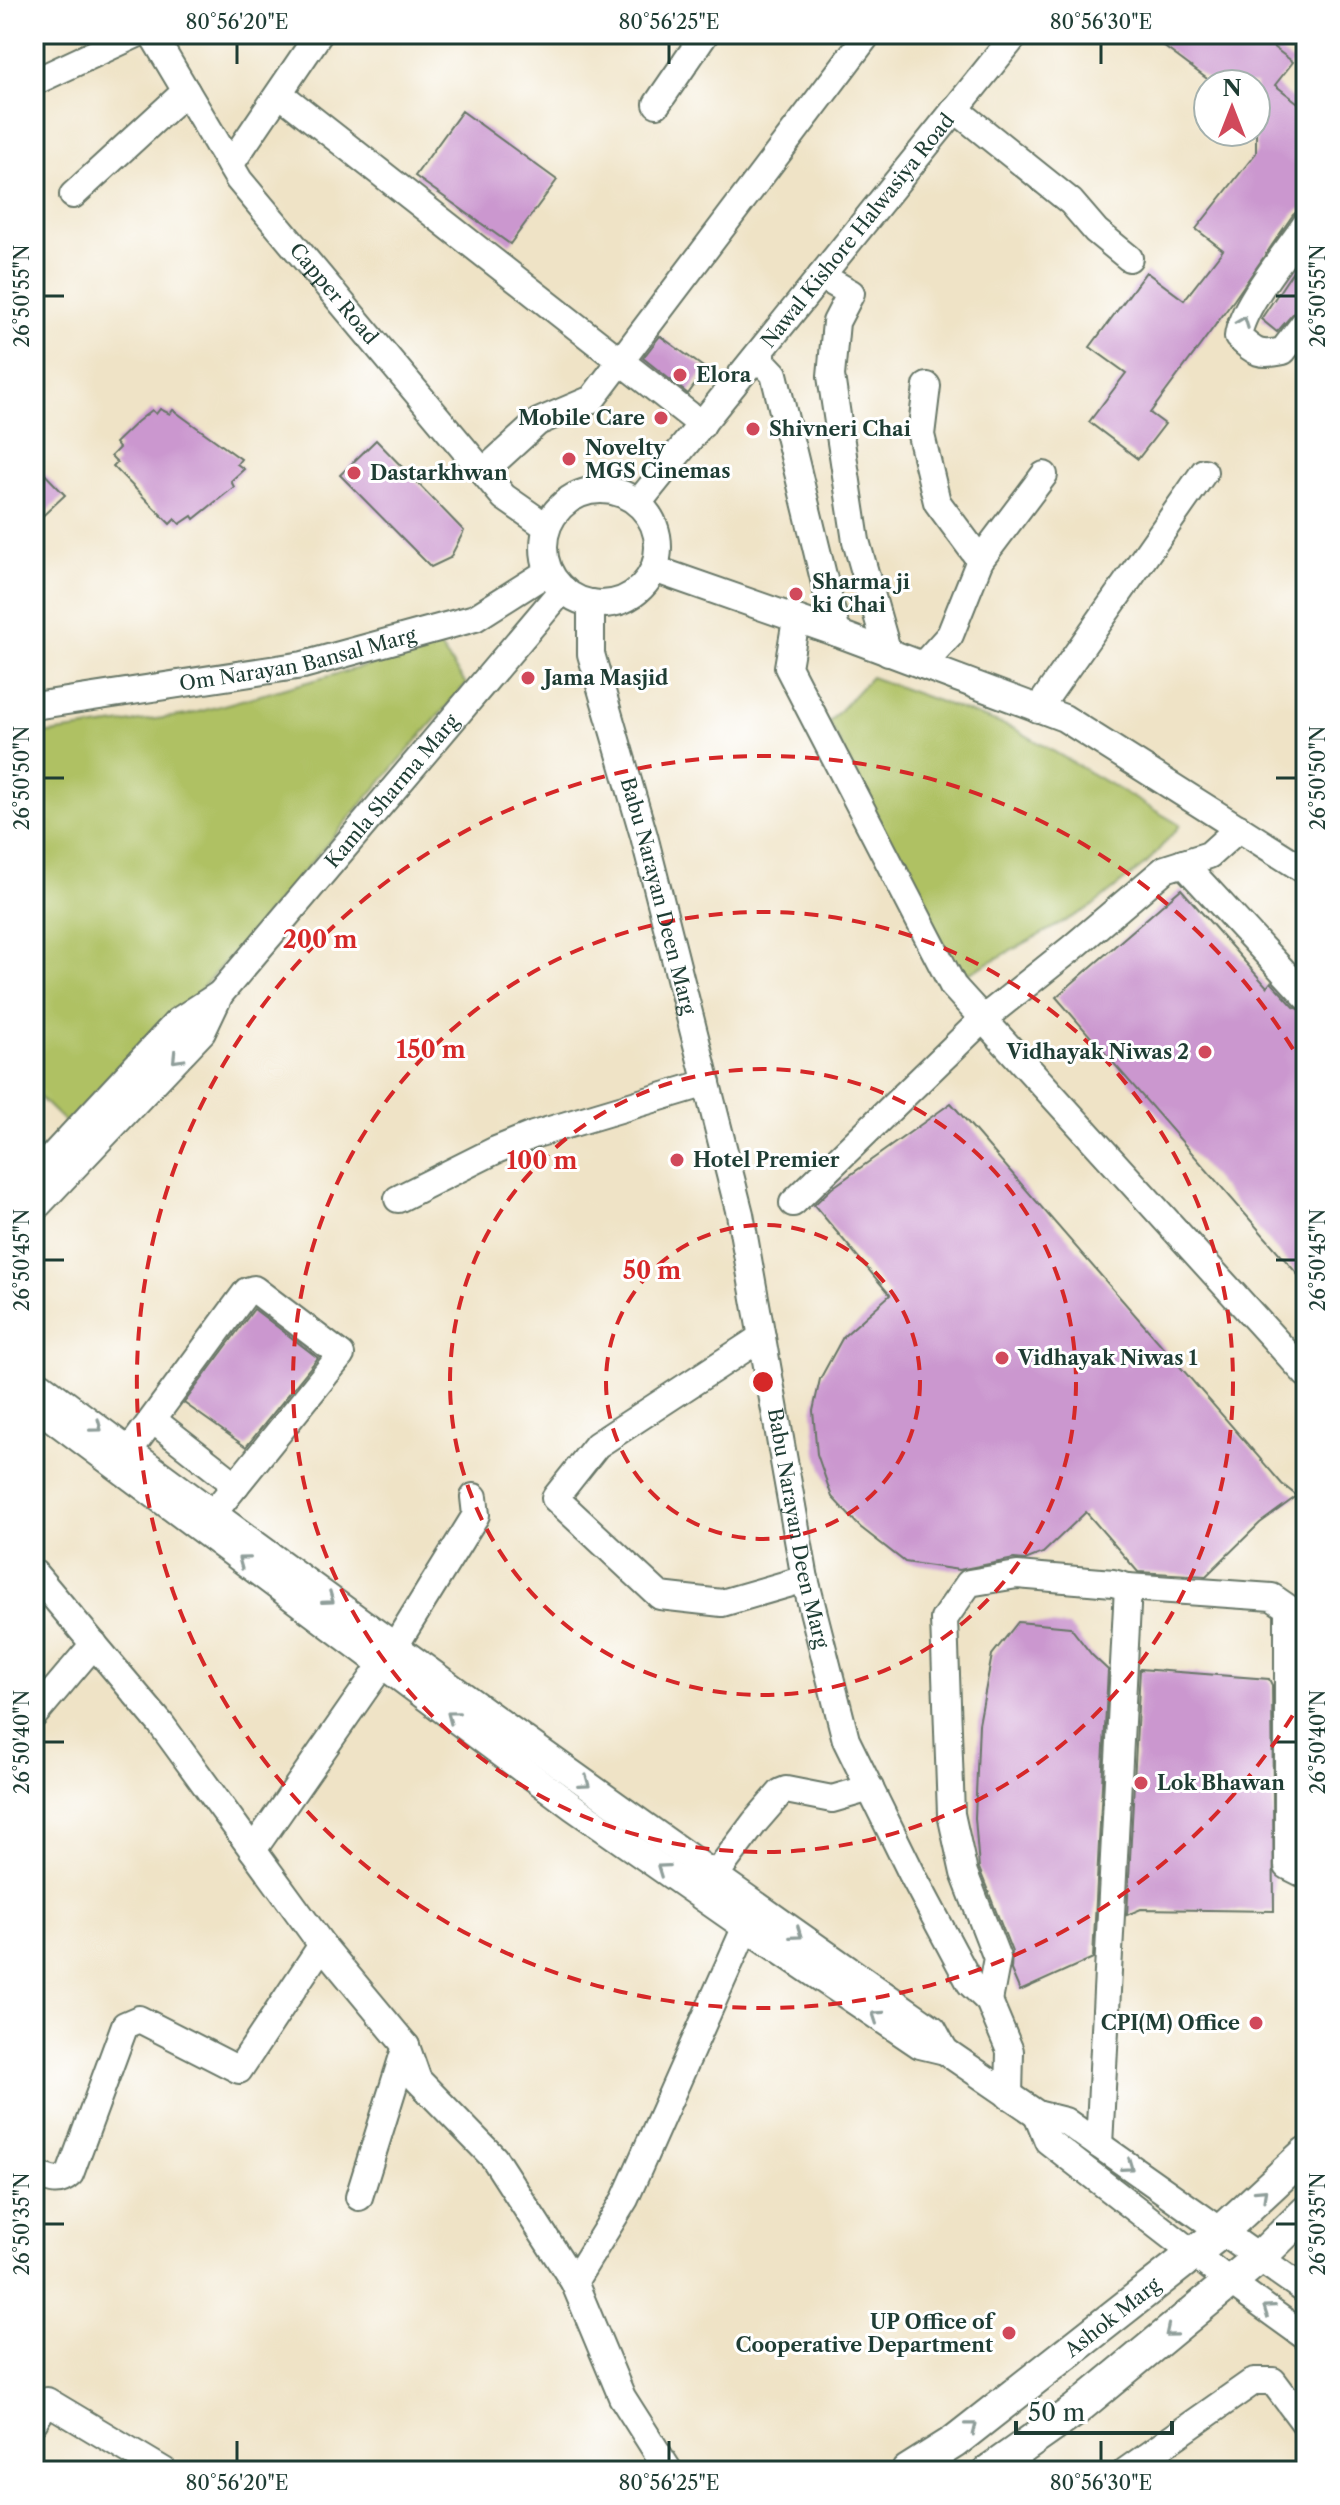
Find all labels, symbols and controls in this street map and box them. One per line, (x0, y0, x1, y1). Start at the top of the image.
text: 80°56'20"E (185, 10, 289, 34)
text: 80°56'25"E (618, 10, 720, 34)
text: 80°56'30"E (1050, 10, 1152, 34)
north arrow (1192, 68, 1272, 148)
text: N (1222, 75, 1242, 102)
street label: Nawal Kishore Halwasiya Road (756, 109, 959, 352)
street label: Capper Road (285, 238, 383, 349)
text: 26°50'55"N (10, 245, 34, 347)
text: 26°50'55"N (1306, 245, 1330, 347)
one-way arrow (1234, 315, 1250, 329)
place label: Elora (696, 363, 752, 387)
marker: Elora (671, 366, 689, 384)
place label: Mobile Care (518, 406, 645, 430)
marker: Mobile Care (652, 409, 670, 427)
place label: Shivneri Chai (769, 417, 911, 441)
marker: Shivneri Chai (744, 420, 762, 438)
place label: Novelty MGS Cinemas (585, 436, 730, 483)
marker: Novelty MGS Cinemas (560, 450, 578, 468)
place label: Dastarkhwan (370, 461, 508, 485)
marker: Dastarkhwan (345, 464, 363, 482)
place label: Sharma ji ki Chai (812, 570, 910, 617)
marker: Sharma ji ki Chai (787, 585, 805, 603)
street label: Om Narayan Bansal Marg (178, 623, 419, 696)
place label: Jama Masjid (540, 666, 669, 690)
marker: Jama Masjid (519, 669, 537, 687)
street label: Kamla Sharma Marg (320, 709, 464, 873)
text: 26°50'50"N (10, 726, 34, 830)
text: 26°50'50"N (1306, 726, 1330, 830)
street label: Babu Narayan Deen Marg (616, 774, 701, 1017)
text: 200 m (283, 925, 357, 954)
text: 150 m (396, 1035, 466, 1064)
place label: Vidhayak Niwas 2 (1006, 1040, 1189, 1064)
marker: Vidhayak Niwas 2 (1196, 1043, 1214, 1061)
one-way arrow (172, 1049, 187, 1063)
text: 100 m (506, 1146, 578, 1175)
place label: Hotel Premier (693, 1148, 840, 1172)
marker: Hotel Premier (668, 1151, 686, 1169)
text: 26°50'45"N (10, 1209, 34, 1311)
text: 26°50'45"N (1306, 1209, 1330, 1311)
text: 50 m (623, 1256, 681, 1285)
place label: Vidhayak Niwas 1 (1017, 1346, 1198, 1370)
marker: Vidhayak Niwas 1 (993, 1349, 1011, 1367)
centre of rings (749, 1368, 777, 1396)
street label: Babu Narayan Deen Marg (763, 1406, 834, 1651)
one-way arrow (89, 1418, 103, 1432)
one-way arrow (237, 1556, 252, 1571)
one-way arrow (320, 1589, 335, 1603)
text: 26°50'40"N (10, 1690, 34, 1794)
text: 26°50'40"N (1306, 1690, 1330, 1794)
one-way arrow (446, 1712, 461, 1726)
place label: Lok Bhawan (1157, 1771, 1285, 1795)
one-way arrow (577, 1773, 591, 1788)
marker: Lok Bhawan (1132, 1774, 1150, 1792)
one-way arrow (656, 1864, 670, 1879)
one-way arrow (789, 1924, 803, 1939)
one-way arrow (871, 2011, 885, 2026)
place label: CPI(M) Office (1101, 2011, 1240, 2035)
marker: CPI(M) Office (1247, 2014, 1265, 2032)
one-way arrow (1119, 2156, 1134, 2171)
text: 26°50'35"N (10, 2172, 34, 2276)
text: 26°50'35"N (1306, 2172, 1330, 2276)
one-way arrow (1253, 2188, 1267, 2203)
street label: Ashok Marg (1059, 2272, 1165, 2363)
one-way arrow (1262, 2305, 1276, 2319)
place label: UP Office of Cooperative Department (736, 2310, 996, 2357)
one-way arrow (1164, 2322, 1179, 2337)
marker: UP Office of Cooperative Department (1000, 2324, 1018, 2342)
scale bar (1016, 2385, 1172, 2435)
text: 50 m (1028, 2398, 1085, 2427)
one-way arrow (963, 2423, 978, 2437)
text: 80°56'20"E (185, 2471, 289, 2495)
text: 80°56'25"E (618, 2471, 720, 2495)
text: 80°56'30"E (1050, 2471, 1152, 2495)

